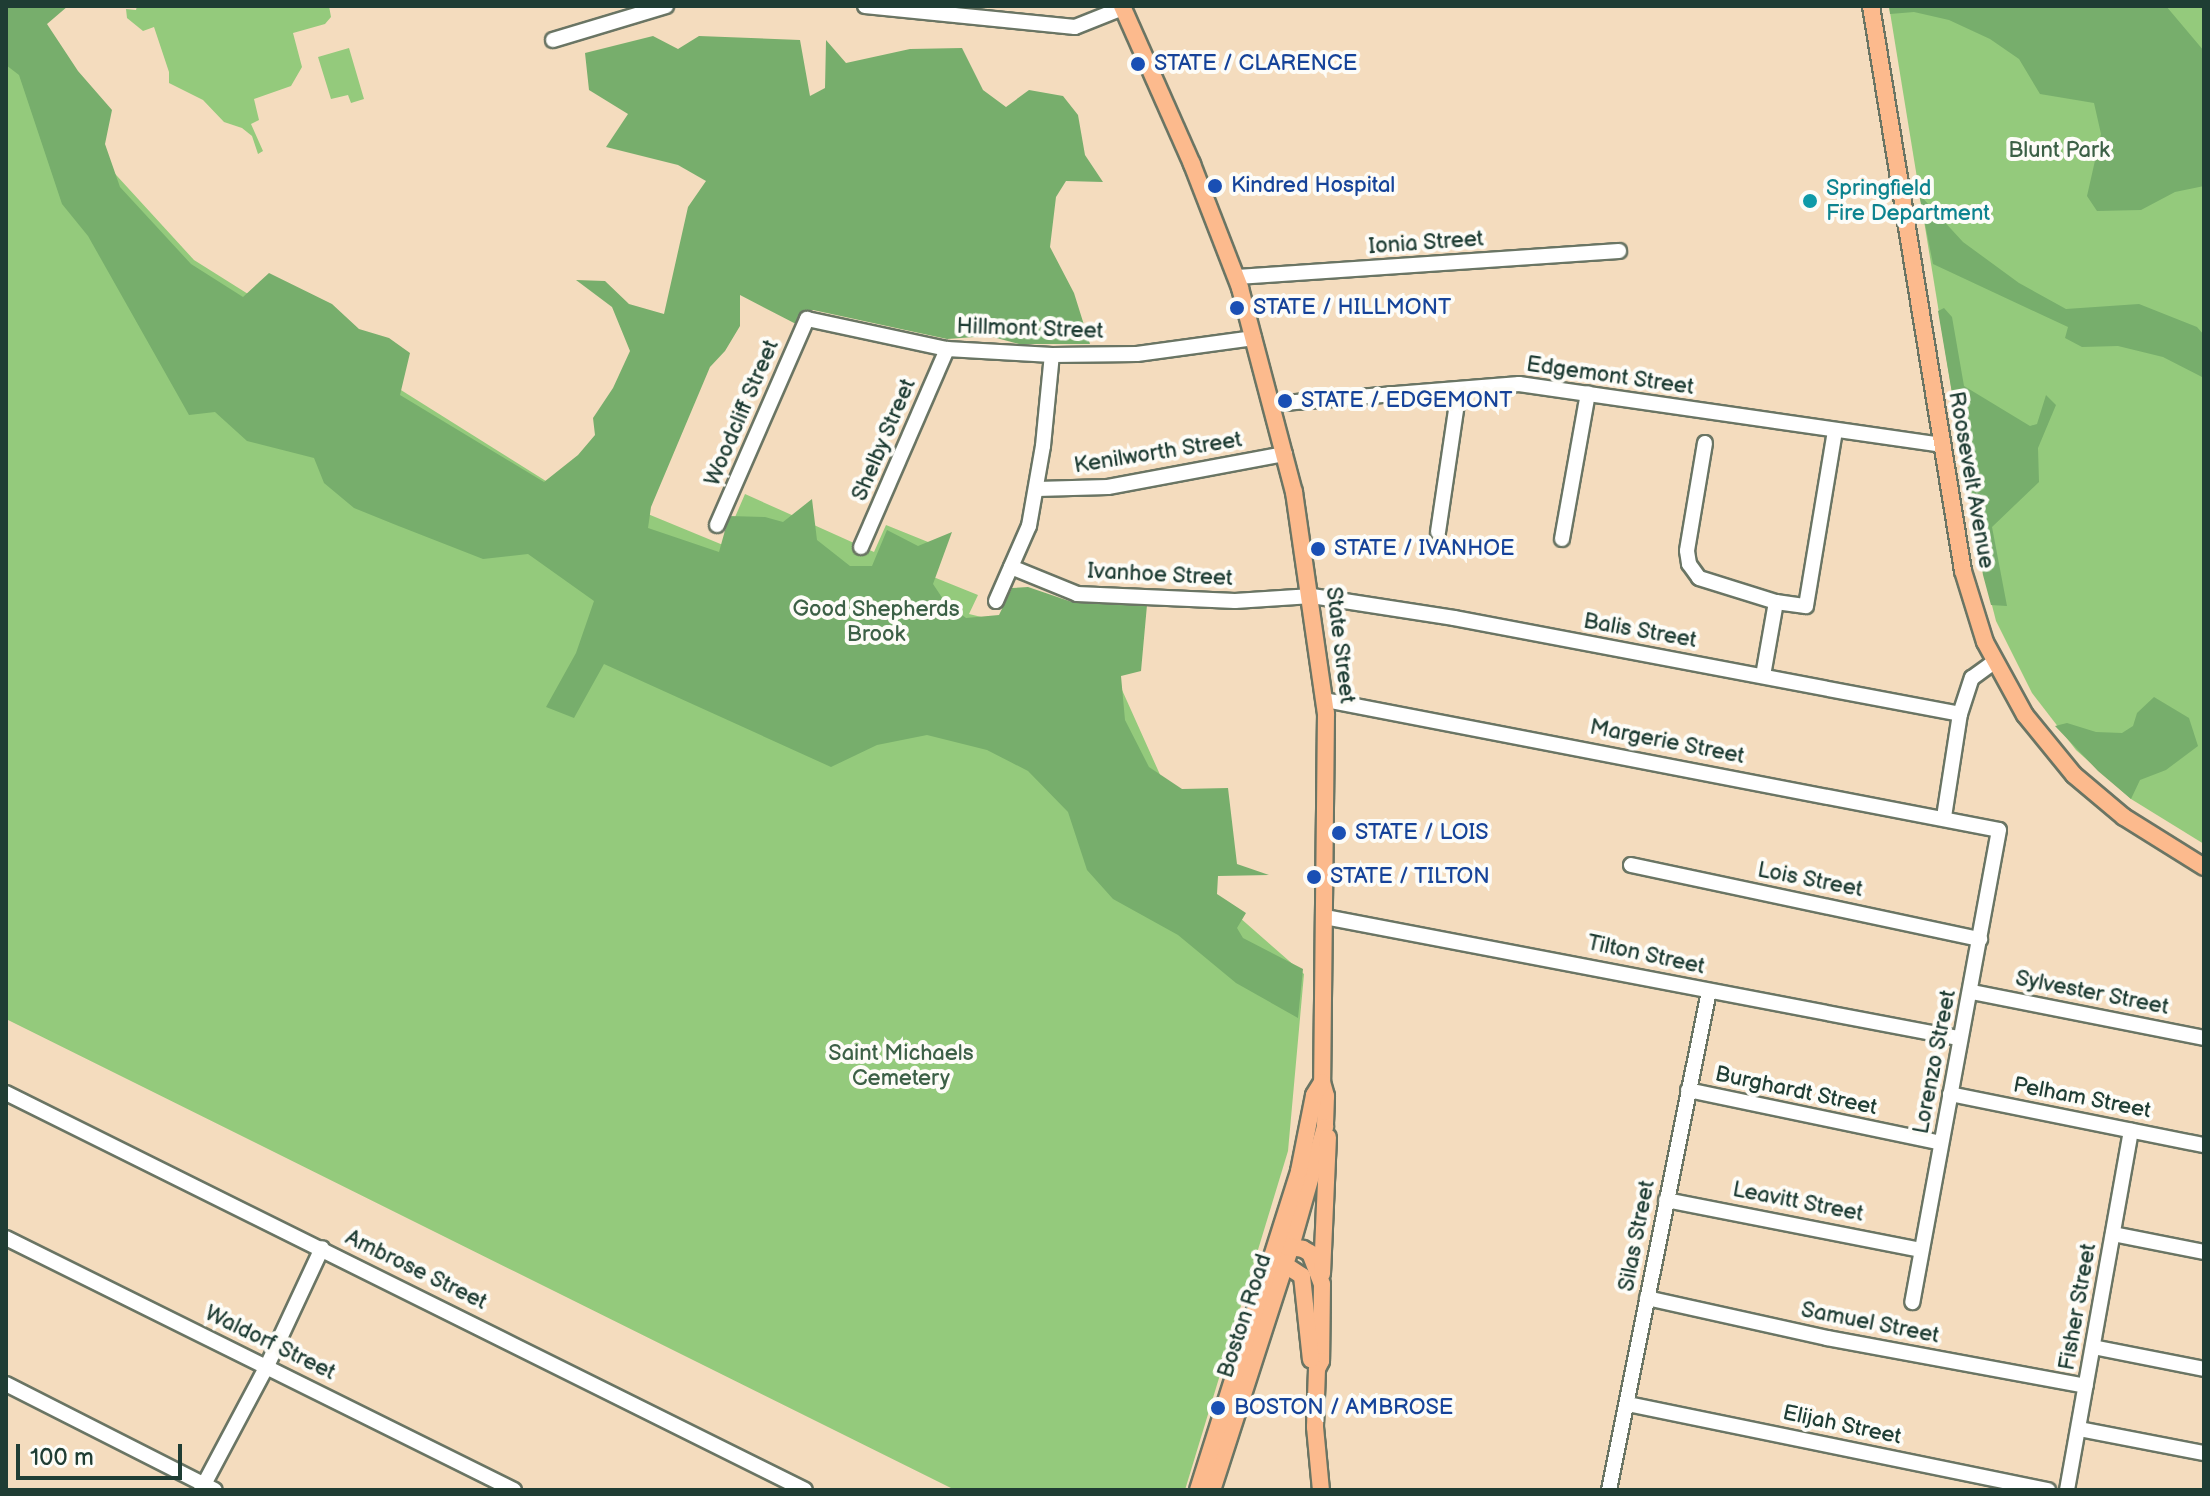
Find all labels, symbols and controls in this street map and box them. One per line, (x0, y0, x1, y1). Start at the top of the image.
place label: STATE / CLARENCE (1154, 51, 1357, 77)
marker: STATE / CLARENCE (1129, 55, 1147, 73)
park label: Blunt Park (2008, 138, 2110, 164)
place label: Kindred Hospital (1231, 173, 1395, 199)
place label: Springfield Fire Department (1826, 175, 1990, 226)
marker: Kindred Hospital (1206, 177, 1224, 195)
marker: Springfield Fire Department (1801, 192, 1819, 210)
street label: Ionia Street (1367, 226, 1485, 260)
place label: STATE / HILLMONT (1253, 295, 1451, 321)
marker: STATE / HILLMONT (1228, 299, 1246, 317)
street label: Hillmont Street (956, 313, 1104, 345)
street label: Woodcliff Street (699, 336, 785, 490)
street label: Edgemont Street (1524, 351, 1696, 401)
street label: Shelby Street (846, 374, 922, 506)
place label: STATE / EDGEMONT (1301, 388, 1512, 414)
street label: Roosevelt Avenue (1942, 389, 2000, 571)
marker: STATE / EDGEMONT (1276, 392, 1294, 410)
street label: Kenilworth Street (1072, 427, 1244, 479)
place label: STATE / IVANHOE (1334, 536, 1515, 562)
marker: STATE / IVANHOE (1309, 540, 1327, 558)
street label: Ivanhoe Street (1086, 558, 1234, 592)
street label: State Street (1320, 585, 1360, 705)
park label: Good Shepherds Brook (792, 596, 960, 648)
street label: Balis Street (1581, 608, 1699, 654)
street label: Margerie Street (1587, 714, 1747, 770)
place label: STATE / LOIS (1355, 820, 1489, 846)
marker: STATE / LOIS (1330, 824, 1348, 842)
street label: Lois Street (1755, 857, 1865, 903)
place label: STATE / TILTON (1330, 864, 1491, 890)
marker: STATE / TILTON (1305, 868, 1323, 886)
street label: Tilton Street (1585, 930, 1707, 980)
street label: Sylvester Street (2013, 965, 2171, 1021)
street label: Lorenzo Street (1908, 988, 1962, 1136)
park label: Saint Michaels Cemetery (828, 1040, 974, 1092)
street label: Burghardt Street (1712, 1061, 1880, 1121)
street label: Pelham Street (2011, 1072, 2153, 1124)
street label: Leavitt Street (1730, 1176, 1866, 1228)
street label: Silas Street (1613, 1178, 1661, 1294)
street label: Ambrose Street (341, 1224, 491, 1316)
street label: Fisher Street (2054, 1241, 2102, 1373)
street label: Boston Road (1213, 1251, 1277, 1381)
street label: Samuel Street (1799, 1297, 1941, 1349)
street label: Waldorf Street (200, 1300, 340, 1386)
place label: BOSTON / AMBROSE (1234, 1395, 1453, 1421)
marker: BOSTON / AMBROSE (1209, 1399, 1227, 1417)
street label: Elijah Street (1780, 1400, 1904, 1450)
scale bar (20, 1428, 186, 1478)
text: 100 m (30, 1443, 94, 1472)

